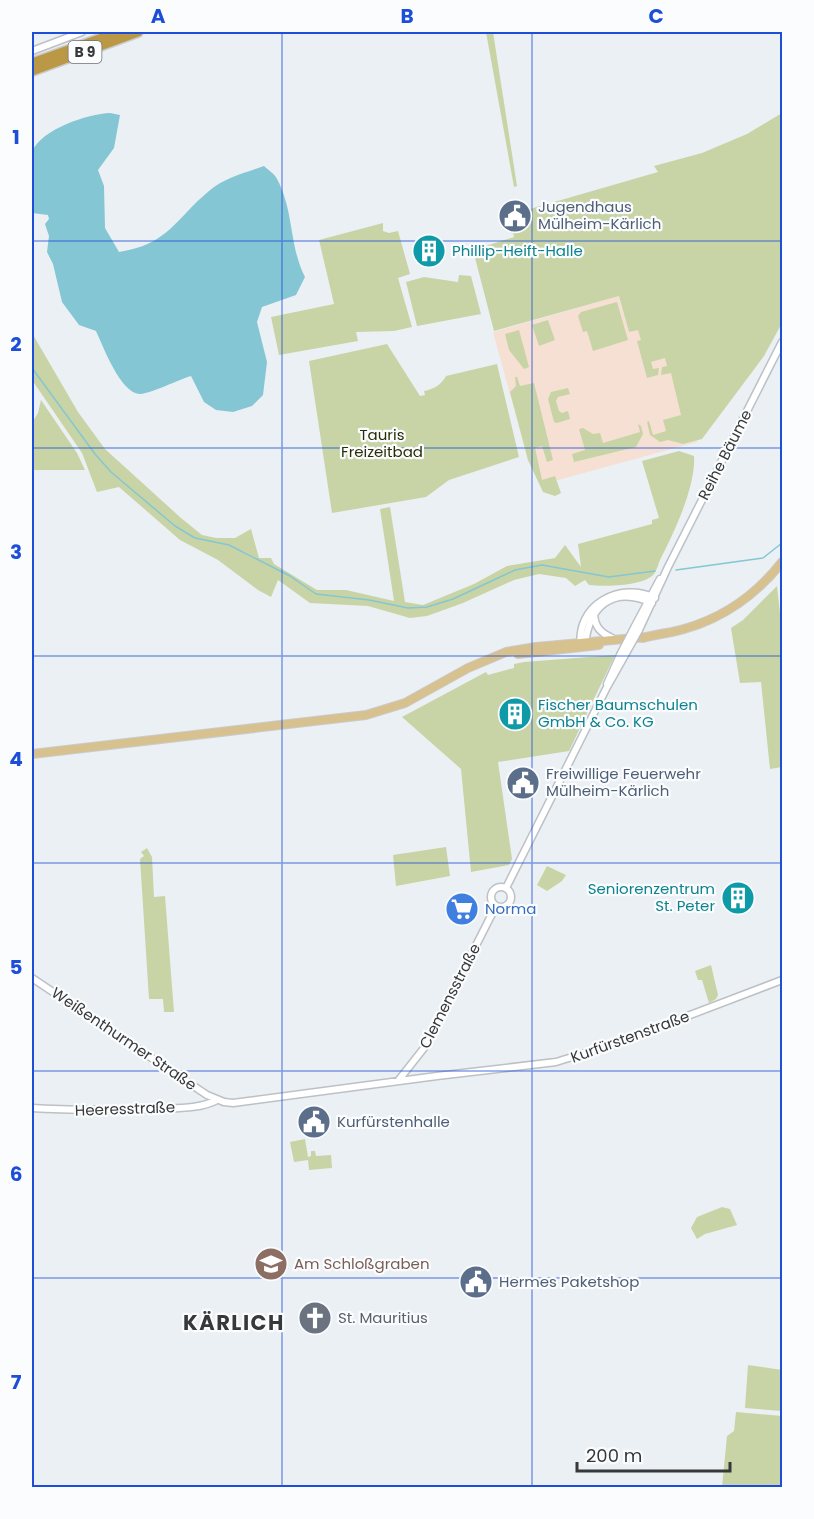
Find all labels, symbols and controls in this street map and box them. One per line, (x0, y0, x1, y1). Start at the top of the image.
text: A (151, 2, 166, 30)
text: B (400, 2, 414, 30)
text: C (648, 2, 664, 30)
road number: B 9 (68, 41, 101, 63)
text: 1 (12, 123, 20, 151)
place label: Jugendhaus Mülheim-Kärlich (538, 196, 661, 234)
public building icon: Jugendhaus Mülheim-Kärlich (497, 198, 533, 234)
building icon: Phillip-Heift-Halle (411, 233, 447, 269)
place label: Phillip-Heift-Halle (452, 240, 583, 261)
text: 2 (10, 330, 22, 358)
street label: Reihe Bäume (693, 406, 756, 504)
park label: Tauris Freizeitbad (341, 424, 423, 462)
text: 3 (10, 538, 22, 566)
place label: Fischer Baumschulen GmbH & Co. KG (538, 694, 698, 732)
building icon: Fischer Baumschulen GmbH & Co. KG (497, 696, 533, 732)
text: 4 (9, 745, 23, 773)
place label: Freiwillige Feuerwehr Mülheim-Kärlich (546, 763, 701, 801)
public building icon: Freiwillige Feuerwehr Mülheim-Kärlich (505, 765, 541, 801)
place label: Seniorenzentrum St. Peter (588, 878, 715, 916)
building icon: Seniorenzentrum St. Peter (720, 880, 756, 916)
supermarket icon: Norma (444, 891, 480, 927)
place label: Norma (485, 898, 536, 919)
street label: Clemensstraße (414, 940, 485, 1052)
text: 5 (10, 953, 23, 981)
street label: Weißenthurmer Straße (48, 982, 201, 1095)
street label: Kurfürstenstraße (567, 1005, 692, 1068)
street label: Heeresstraße (75, 1096, 175, 1121)
public building icon: Kurfürstenhalle (296, 1104, 332, 1140)
place label: Kurfürstenhalle (337, 1111, 450, 1132)
text: 6 (10, 1160, 22, 1188)
school or university icon: Am Schloßgraben (253, 1246, 289, 1282)
place label: Am Schloßgraben (294, 1253, 430, 1274)
public building icon: Hermes Paketshop (458, 1264, 494, 1300)
place label: Hermes Paketshop (499, 1271, 639, 1292)
church icon: St. Mauritius (297, 1300, 333, 1336)
place label: St. Mauritius (338, 1307, 428, 1328)
district label: KÄRLICH (183, 1308, 285, 1337)
text: 7 (11, 1368, 22, 1396)
scale bar (577, 1435, 730, 1473)
text: 200 m (586, 1443, 642, 1468)

